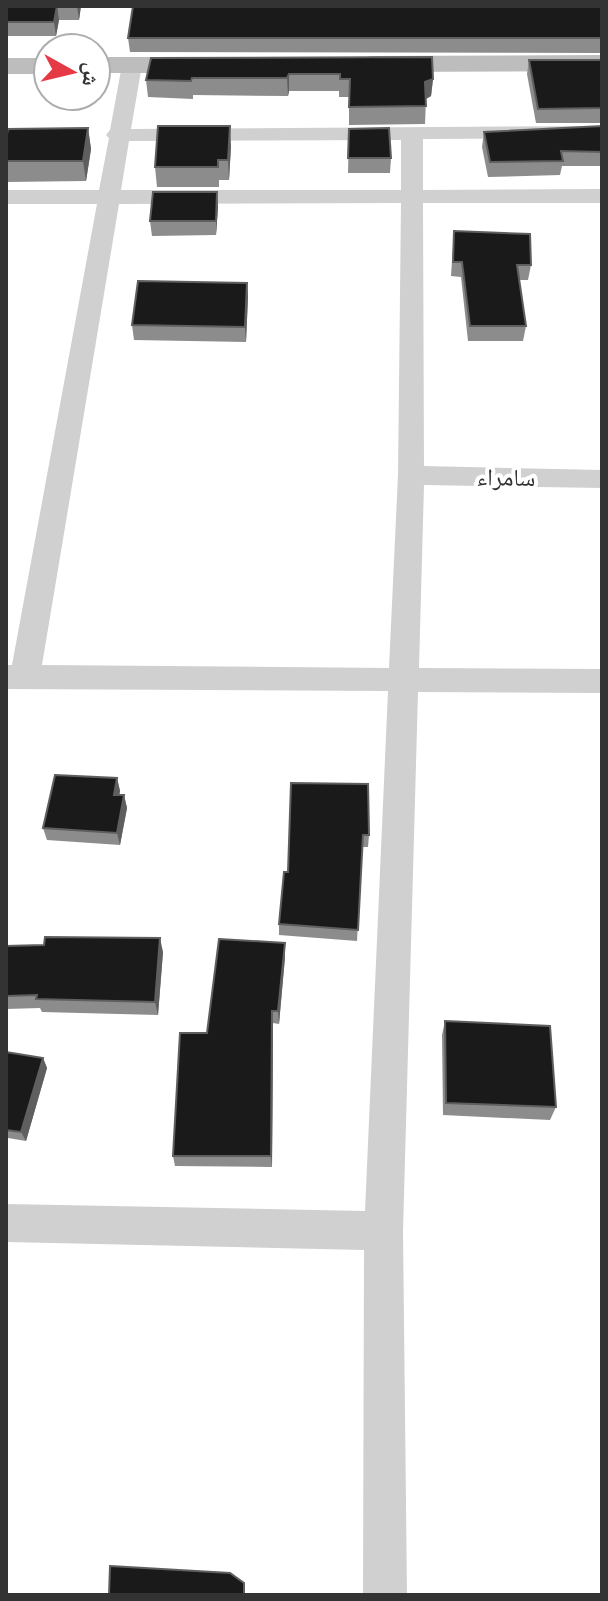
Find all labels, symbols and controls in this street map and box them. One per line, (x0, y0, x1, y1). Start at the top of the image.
north arrow (32, 32, 112, 112)
text: ش (76, 61, 105, 88)
street label: سامراء (476, 463, 536, 491)

